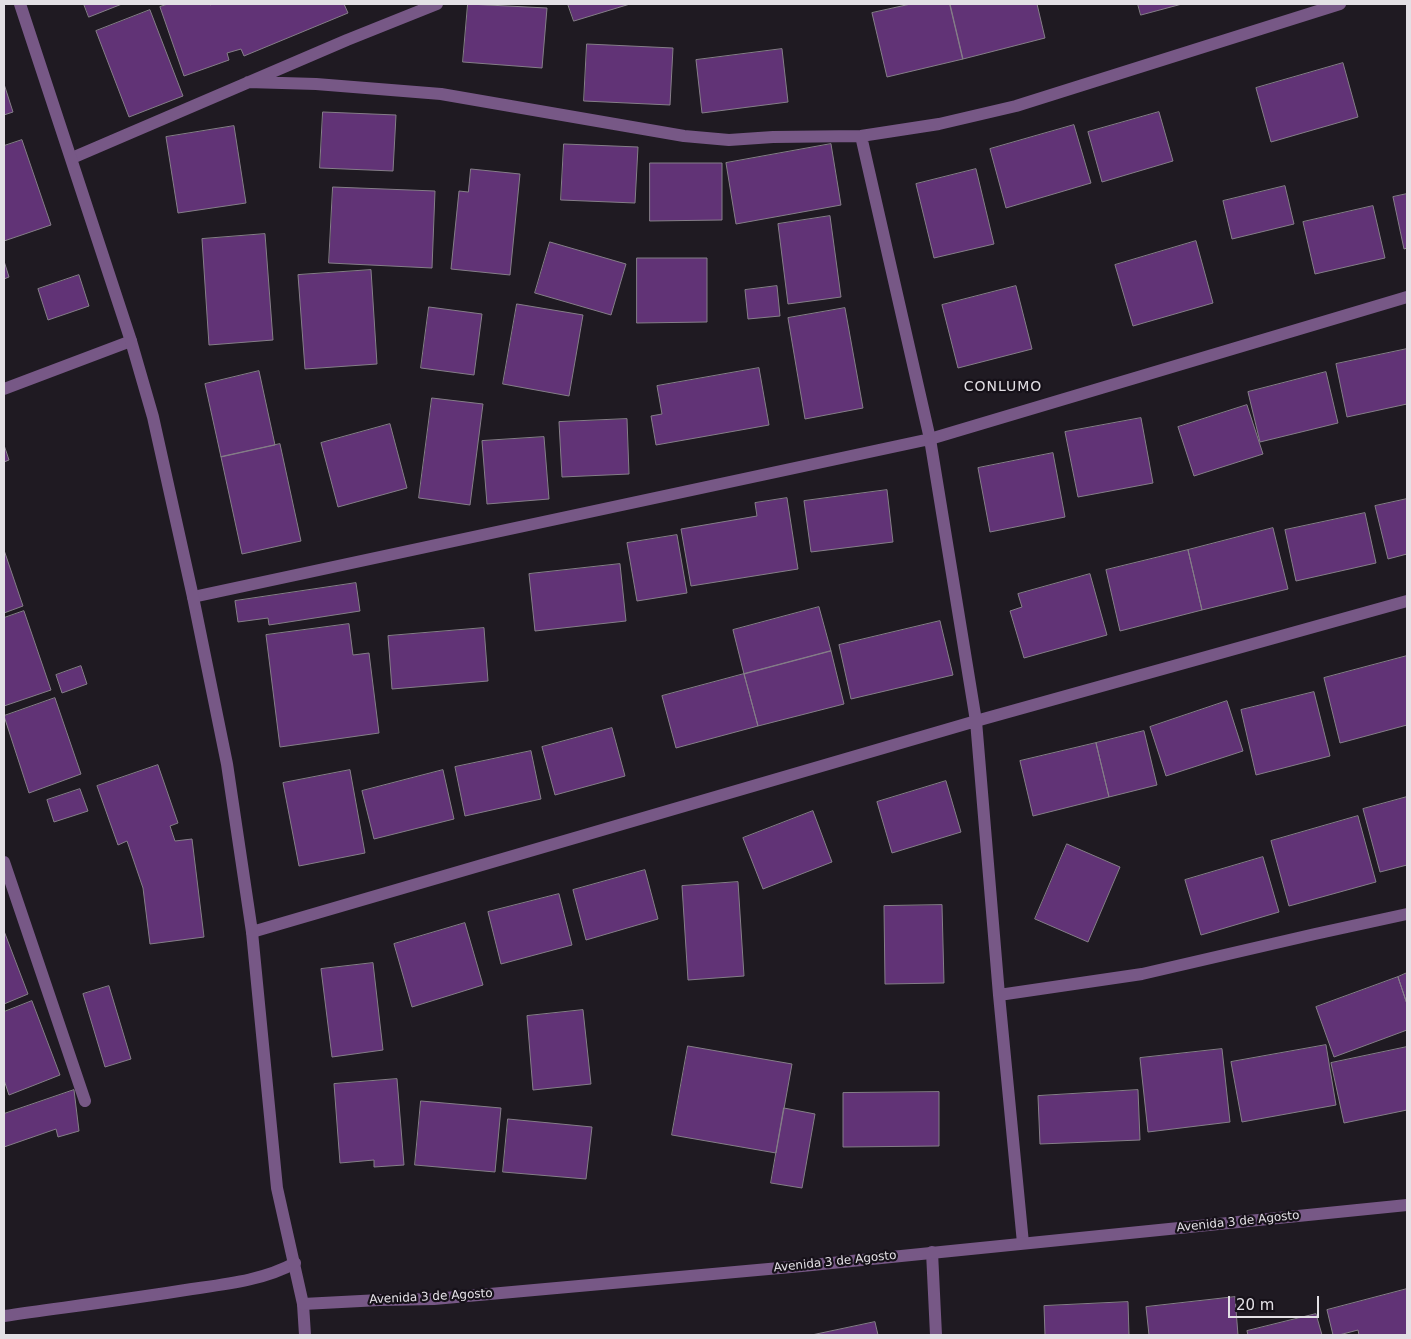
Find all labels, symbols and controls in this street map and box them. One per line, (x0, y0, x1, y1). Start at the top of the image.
district label: CONLUMO (963, 379, 1043, 395)
street label: Avenida 3 de Agosto (1176, 1208, 1300, 1236)
street label: Avenida 3 de Agosto (773, 1248, 897, 1276)
scale bar (1231, 1286, 1322, 1318)
street label: Avenida 3 de Agosto (369, 1287, 493, 1307)
text: 20 m (1236, 1296, 1274, 1314)

